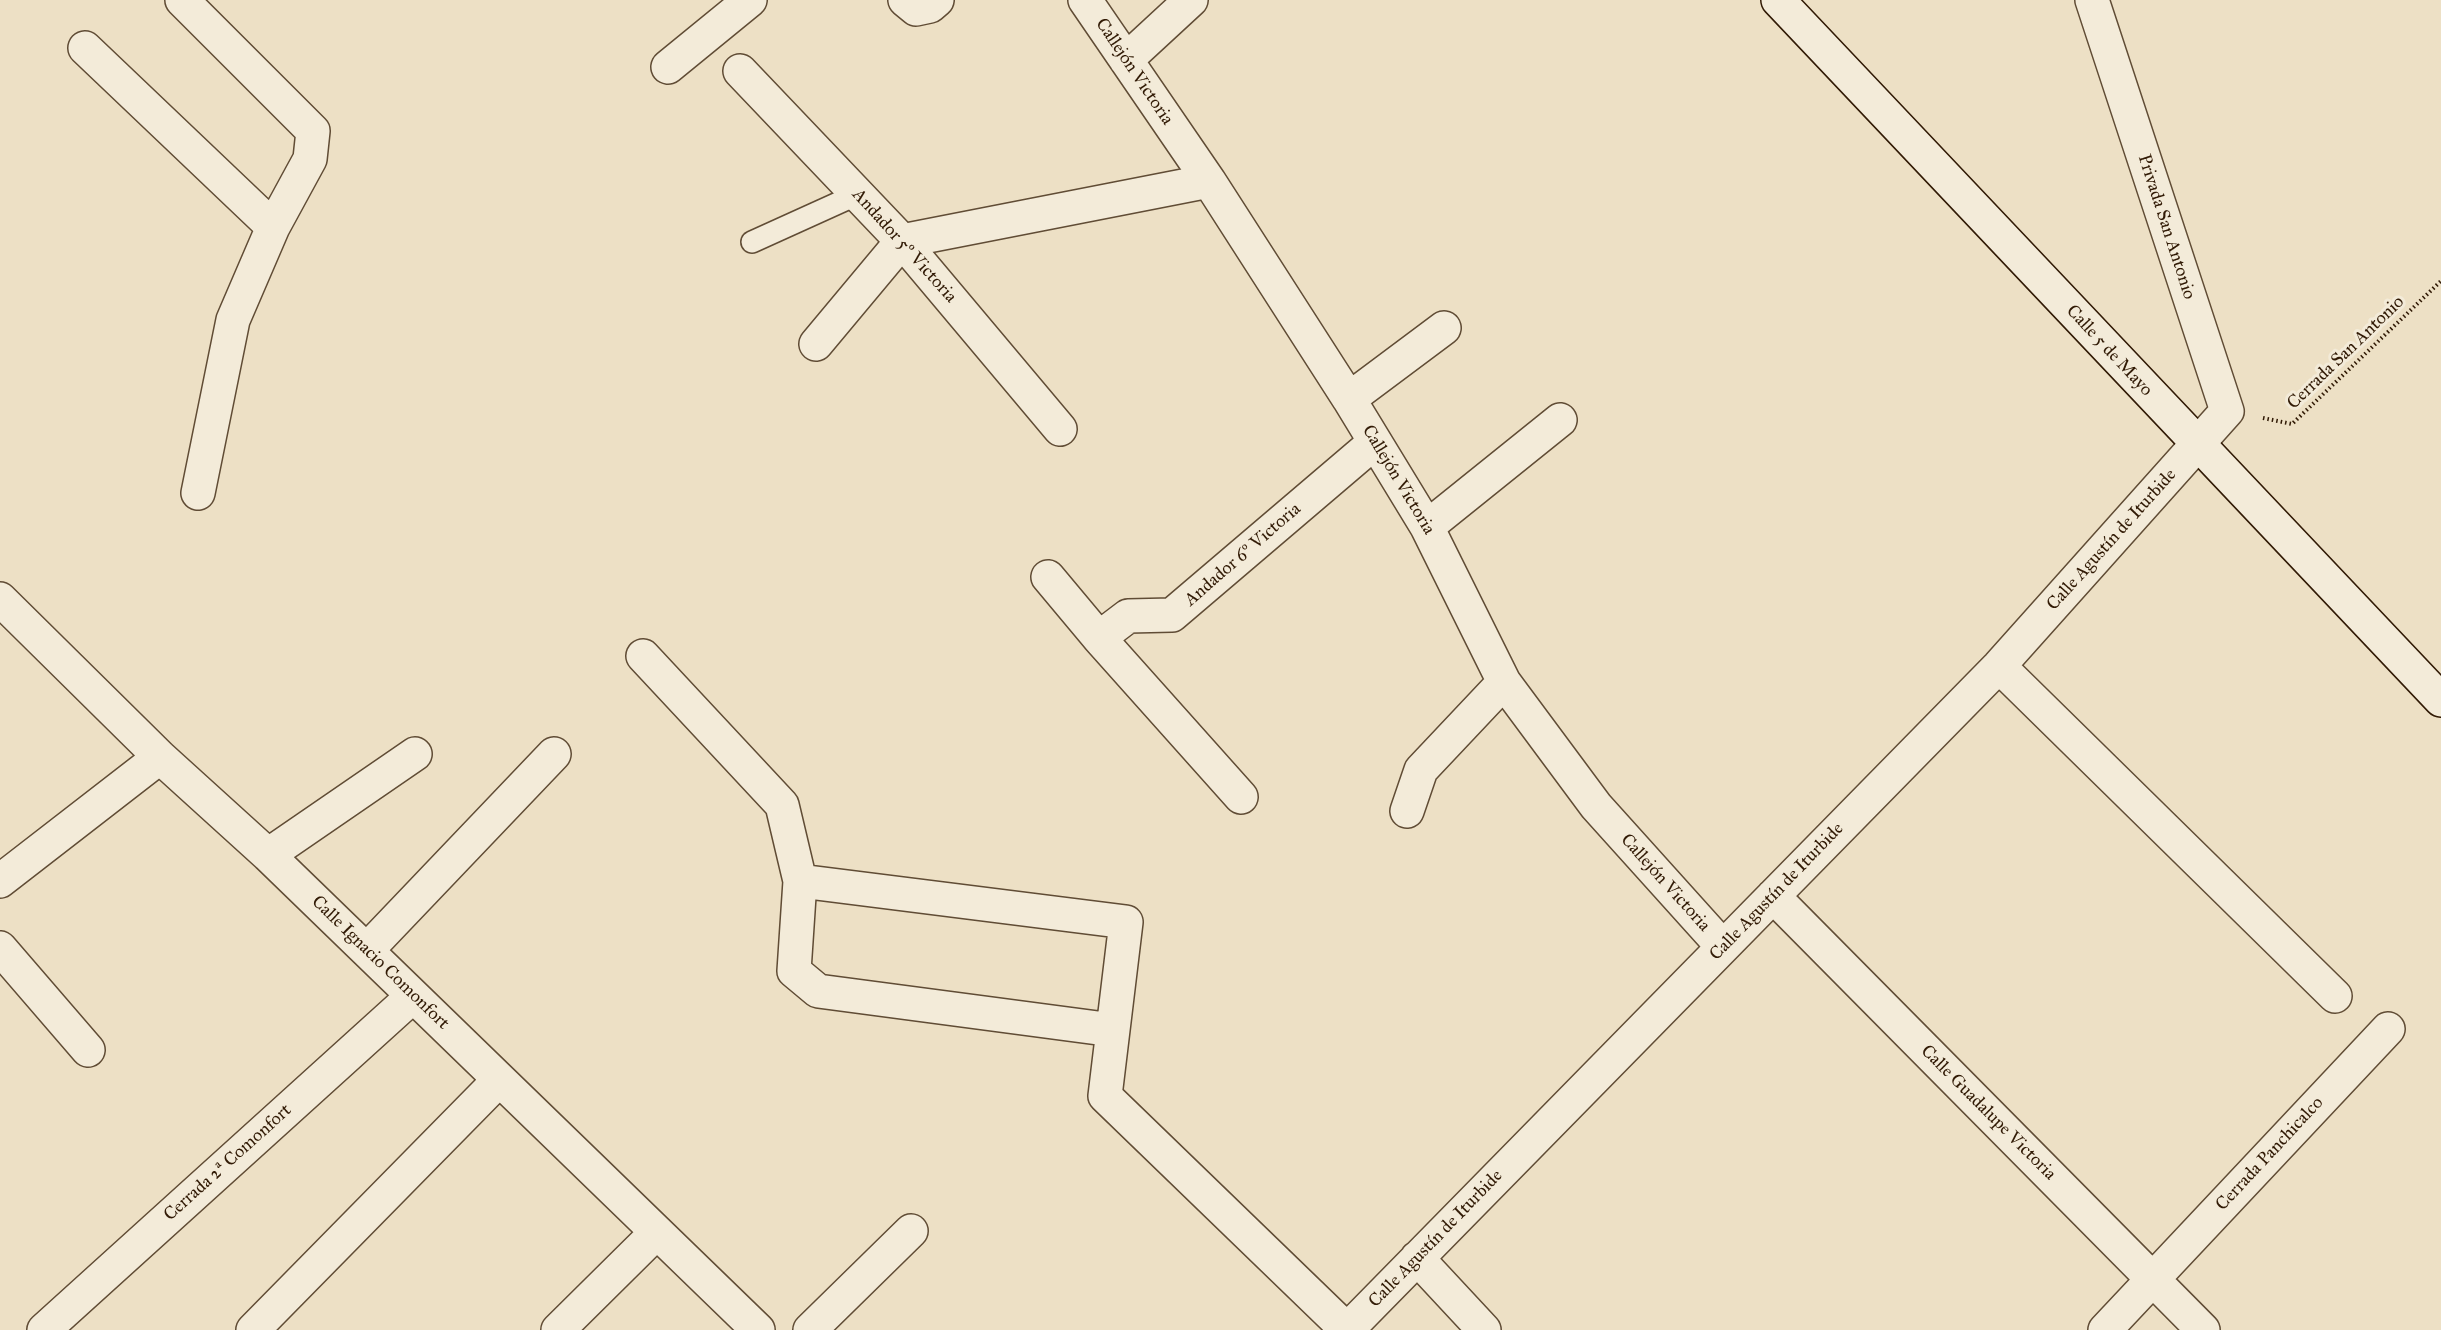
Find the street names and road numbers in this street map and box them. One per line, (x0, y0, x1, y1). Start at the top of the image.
street label: Callejón Victoria (1090, 15, 1178, 129)
street label: Privada San Antonio (2132, 152, 2200, 302)
street label: Andador 5º Victoria (847, 184, 961, 308)
street label: Cerrada San Antonio (2283, 292, 2409, 414)
street label: Calle 5 de Mayo (2061, 301, 2157, 401)
street label: Callejón Victoria (1357, 421, 1439, 539)
street label: Calle Agustín de Iturbide (2043, 465, 2181, 615)
street label: Andador 6º Victoria (1180, 499, 1306, 611)
street label: Calle Agustín de Iturbide (1706, 819, 1848, 965)
street label: Callejón Victoria (1615, 830, 1715, 936)
street label: Calle Ignacio Comonfort (307, 892, 453, 1034)
street label: Calle Guadalupe Victoria (1916, 1041, 2060, 1185)
street label: Cerrada Panchicalco (2212, 1093, 2328, 1215)
street label: Cerrada 2ª Comonfort (160, 1100, 296, 1226)
street label: Calle Agustín de Iturbide (1365, 1166, 1507, 1312)

